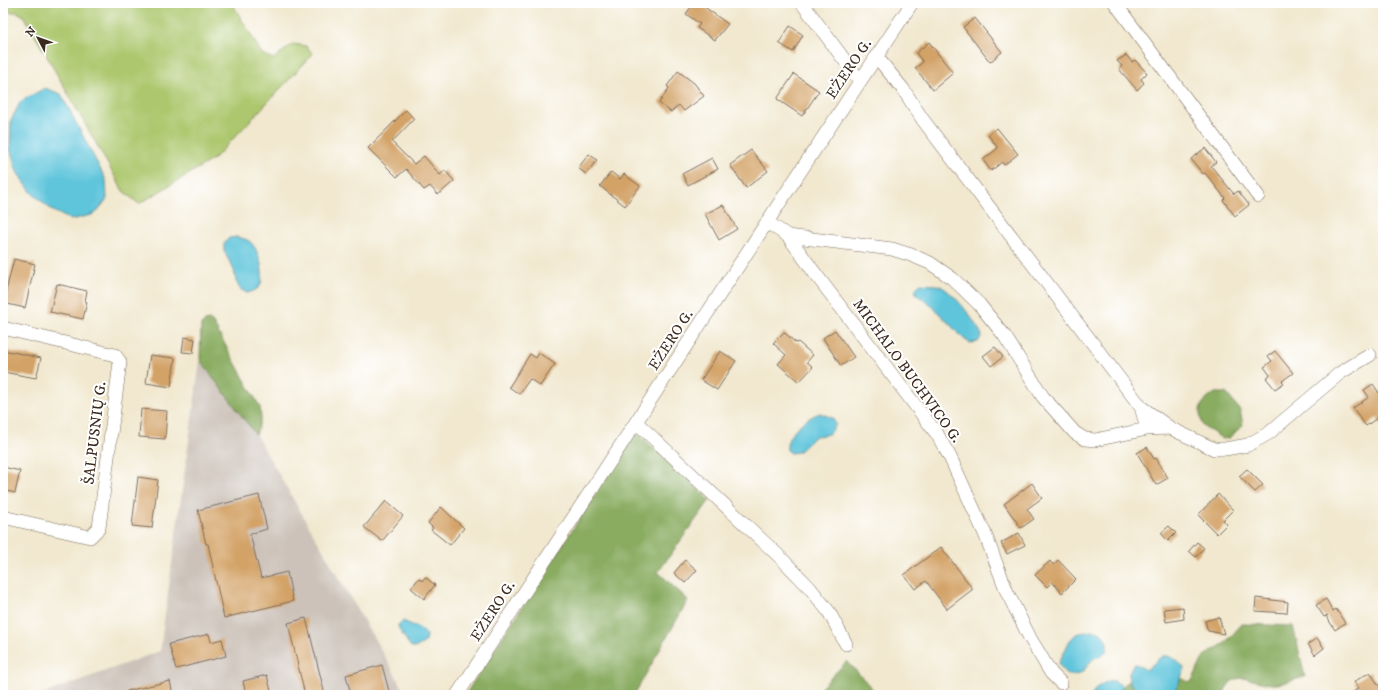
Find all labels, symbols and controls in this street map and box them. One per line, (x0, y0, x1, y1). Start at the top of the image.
north arrow (18, 18, 58, 58)
text: N (23, 24, 39, 40)
street label: EŽERO G. (822, 35, 876, 103)
street label: MICHALO BUCHVICO G. (848, 295, 966, 447)
street label: EŽERO G. (644, 306, 698, 374)
street label: ŠALPUSNIŲ G. (78, 380, 111, 486)
street label: EŽERO G. (466, 577, 520, 645)

